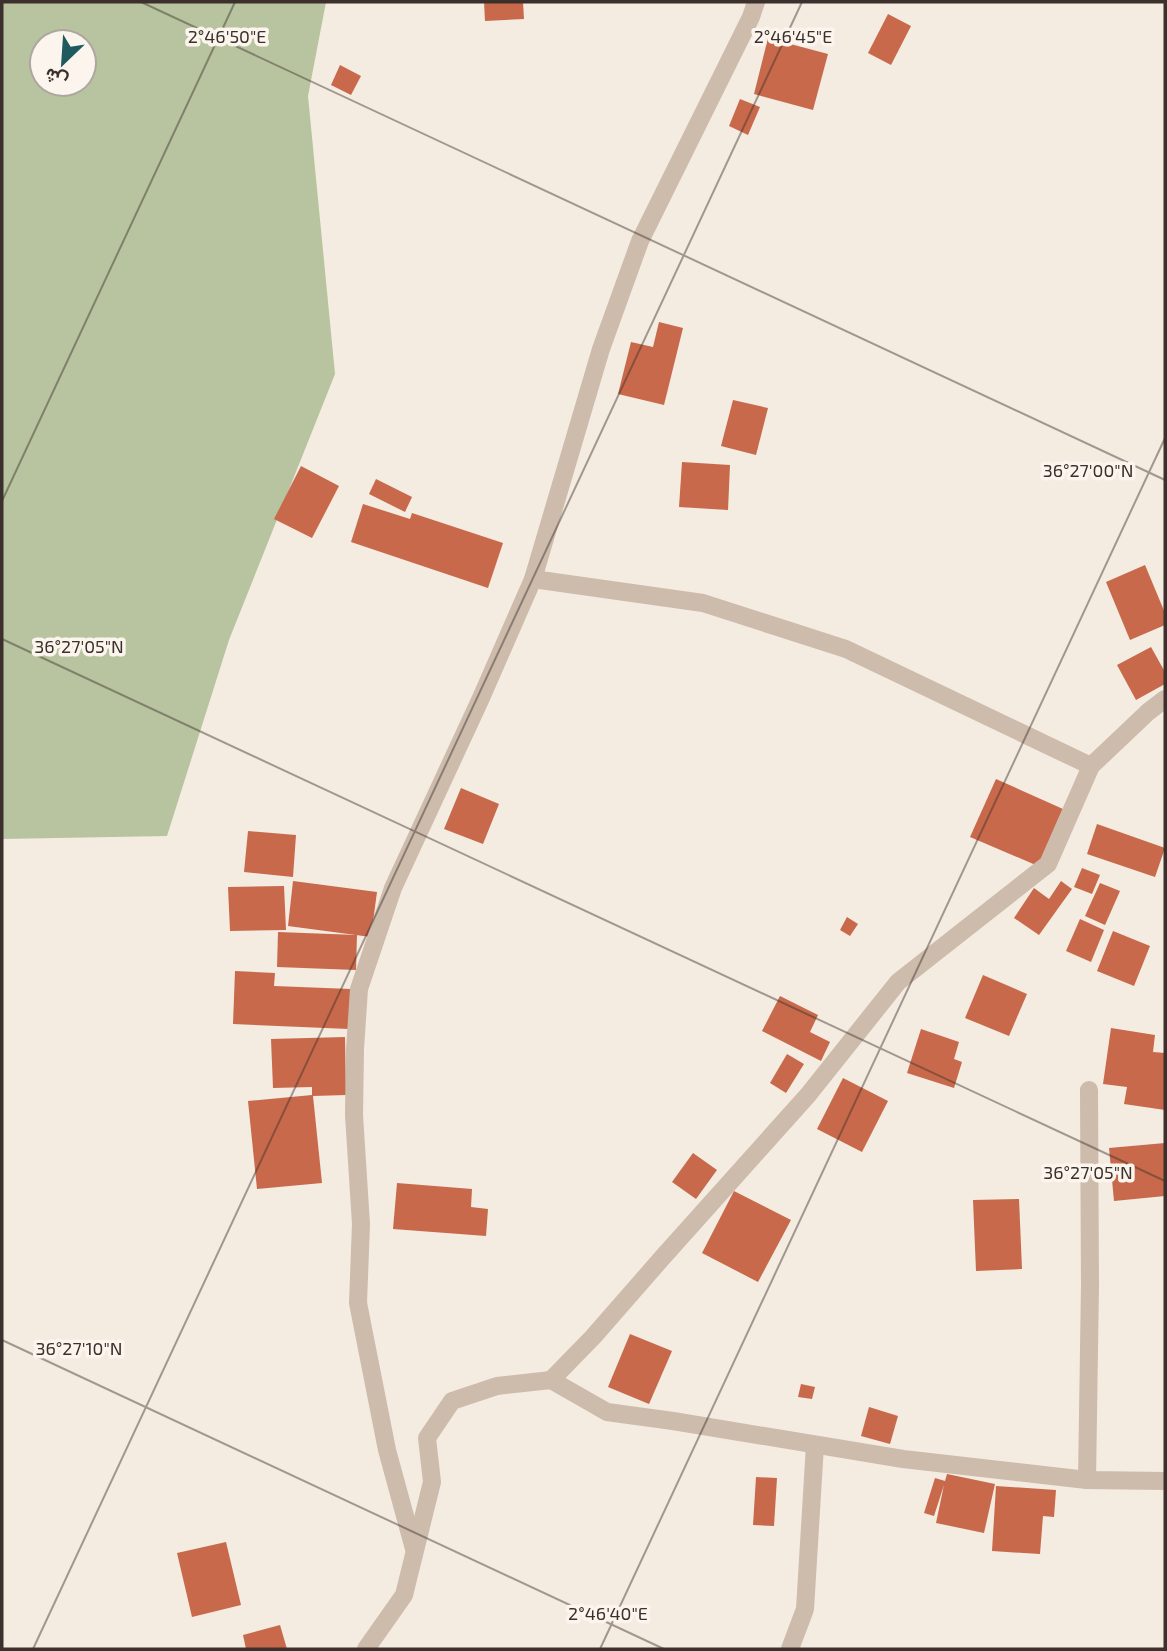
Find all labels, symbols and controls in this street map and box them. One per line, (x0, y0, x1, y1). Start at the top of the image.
text: 2°46'50"E (188, 25, 266, 47)
text: 2°46'45"E (754, 25, 832, 47)
north arrow (28, 28, 98, 98)
text: ش (40, 63, 71, 94)
text: 36°27'00"N (1043, 459, 1133, 481)
text: 36°27'05"N (34, 635, 124, 657)
text: 36°27'05"N (1043, 1161, 1133, 1183)
text: 36°27'10"N (36, 1337, 123, 1359)
text: 2°46'40"E (568, 1602, 648, 1624)

